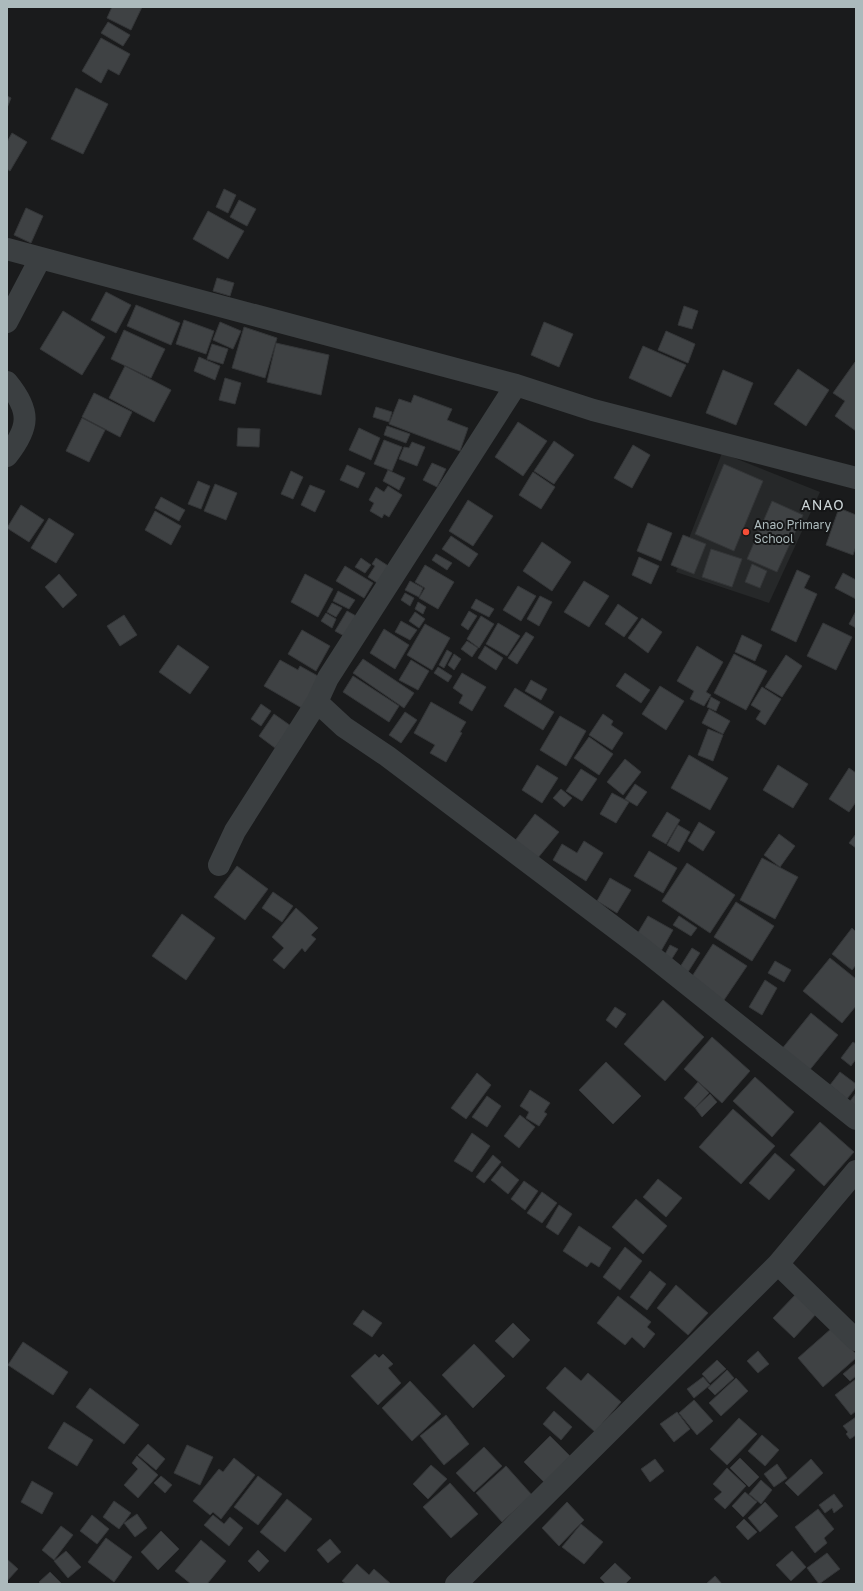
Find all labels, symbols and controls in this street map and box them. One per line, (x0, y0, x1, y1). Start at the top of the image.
district label: ANAO (801, 496, 845, 513)
place label: Anao Primary School (754, 517, 832, 546)
marker: Anao Primary School (741, 527, 751, 537)

